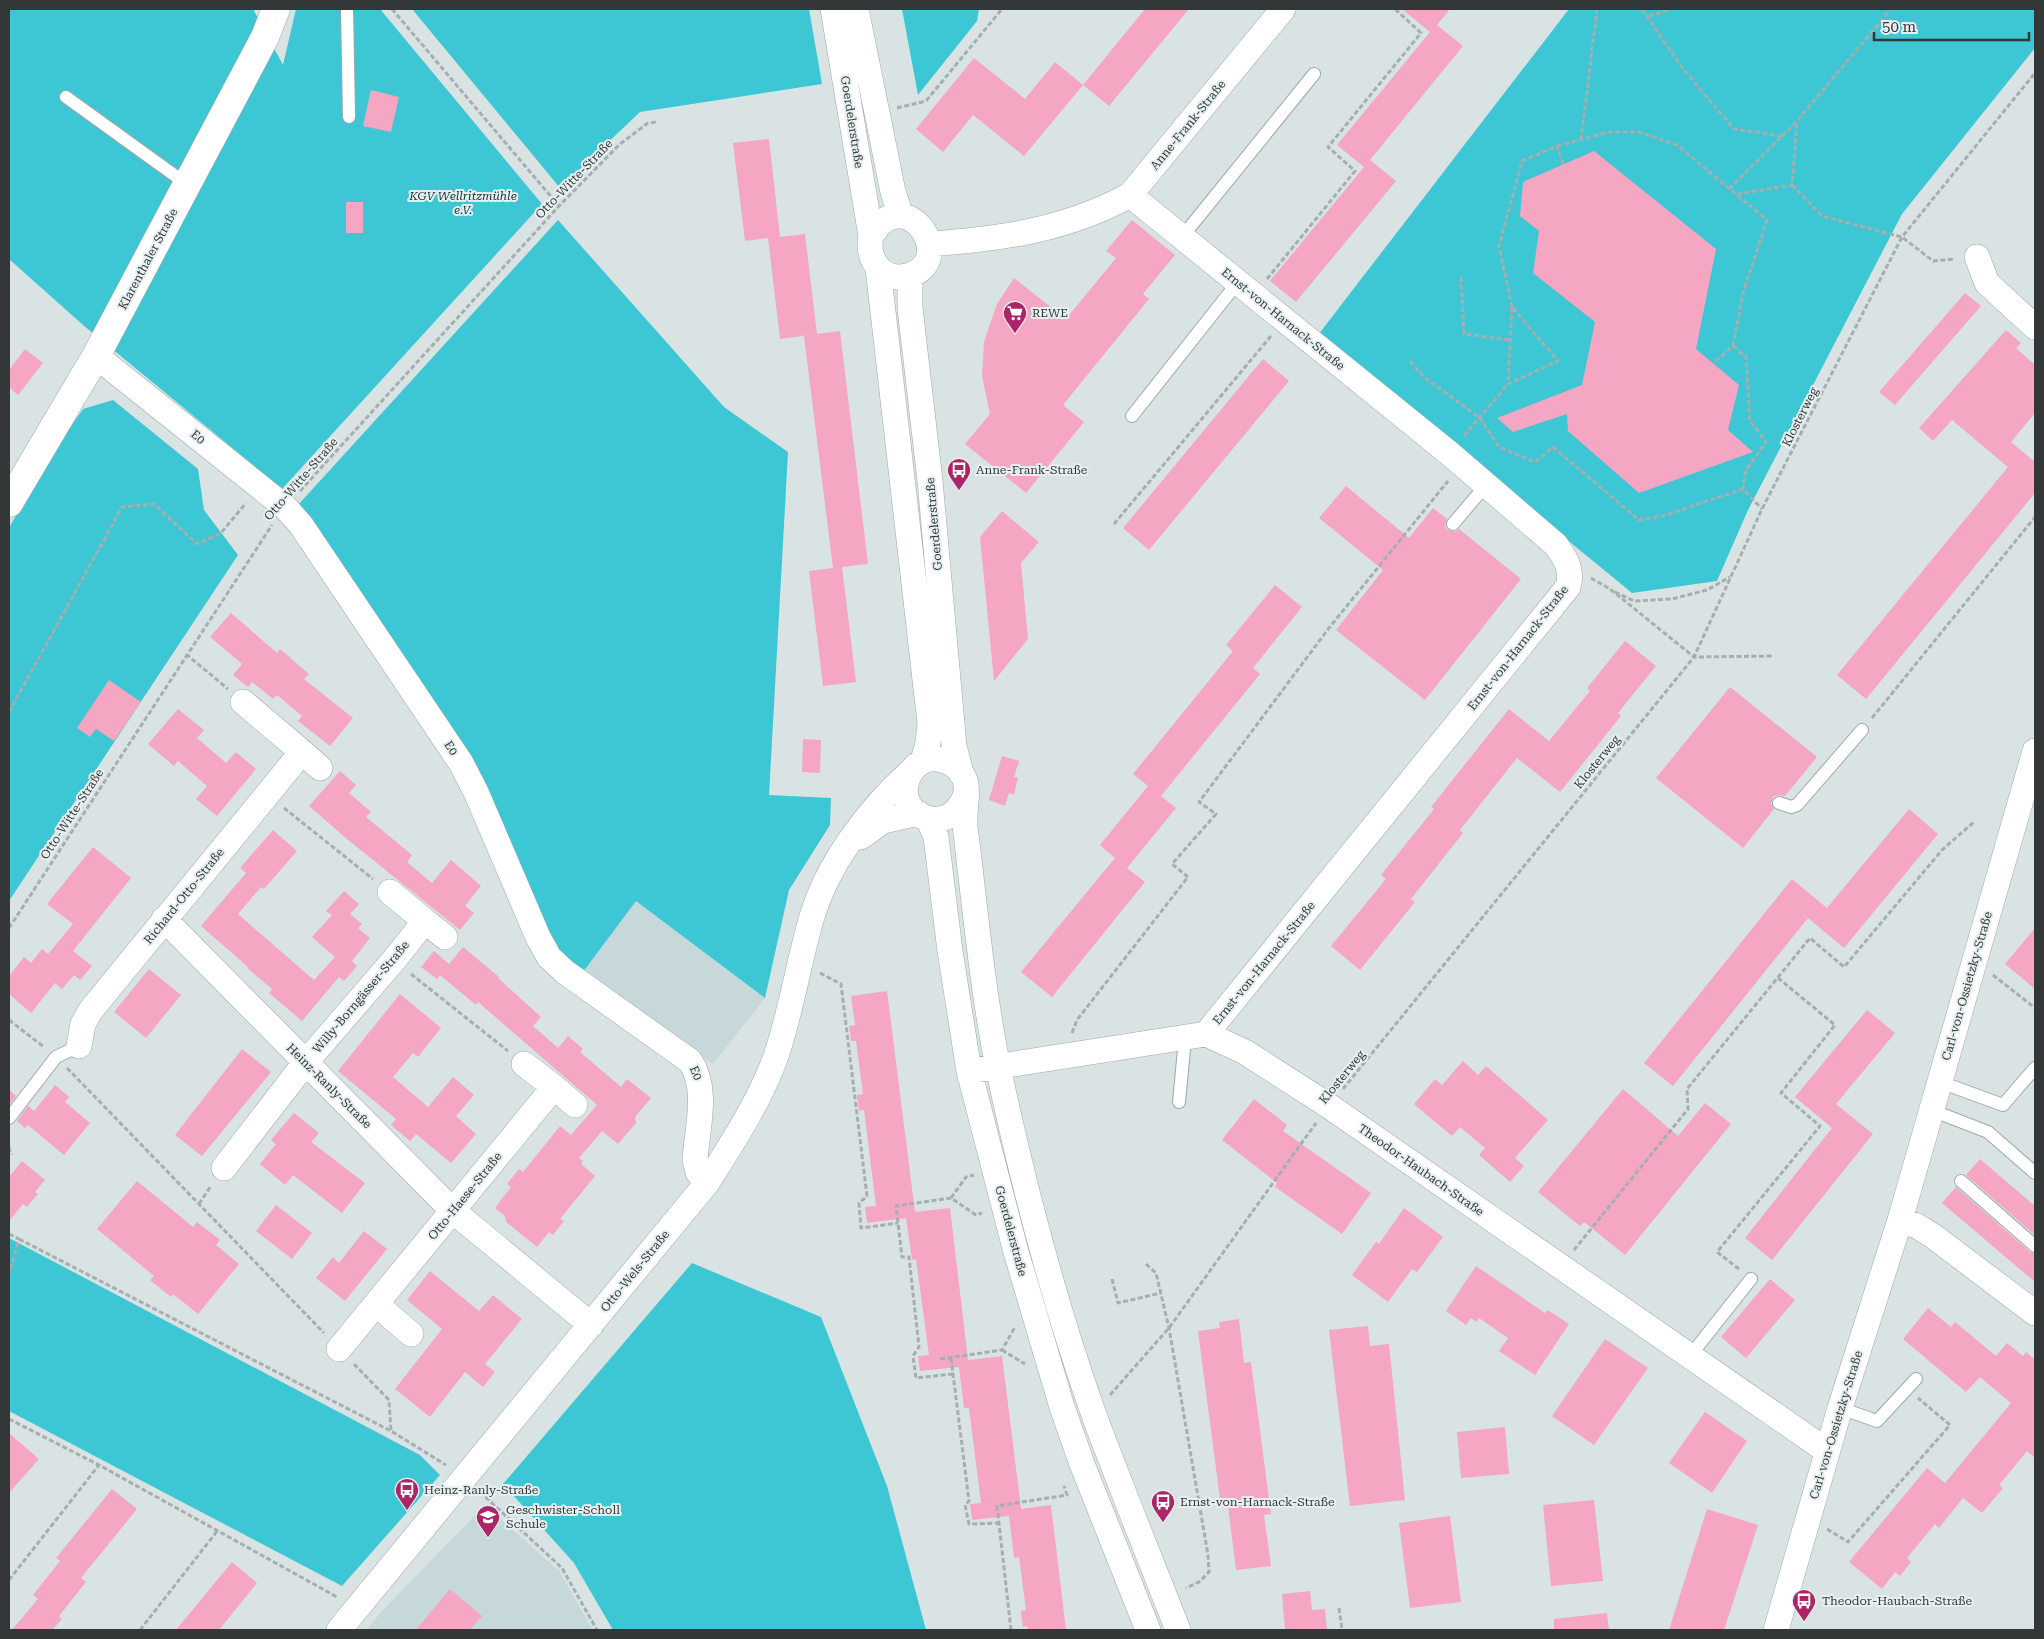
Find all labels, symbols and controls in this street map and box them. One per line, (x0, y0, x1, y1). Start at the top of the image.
scale bar (1874, 10, 2029, 42)
text: 50 m (1882, 18, 1917, 36)
street label: Goerdelerstraße (838, 75, 866, 170)
street label: Anne-Frank-Straße (1148, 77, 1229, 173)
street label: Otto-Witte-Straße (533, 136, 616, 222)
park label: KGV Wellritzmühle e.V. (408, 189, 517, 217)
street label: Klarenthaler Straße (115, 206, 181, 312)
street label: Ernst-von-Harnack-Straße (1219, 265, 1348, 373)
supermarket icon: REWE (1002, 300, 1028, 334)
place label: REWE (1032, 306, 1068, 320)
street label: Klosterweg (1779, 385, 1821, 449)
street label: E0 (188, 427, 208, 447)
street label: Otto-Witte-Straße (261, 435, 341, 523)
bus stop icon: Anne-Frank-Straße (946, 457, 972, 491)
place label: Anne-Frank-Straße (976, 463, 1088, 477)
street label: Goerdelerstraße (923, 477, 945, 571)
street label: Ernst-von-Harnack-Straße (1465, 582, 1571, 713)
street label: Klosterweg (1571, 732, 1623, 792)
street label: E0 (441, 738, 461, 758)
street label: Otto-Witte-Straße (38, 766, 107, 862)
street label: Richard-Otto-Straße (141, 845, 227, 947)
street label: Ernst-von-Harnack-Straße (1210, 898, 1318, 1027)
street label: Carl-von-Ossietzky-Straße (1939, 909, 1995, 1062)
street label: Willy-Borngässer-Straße (310, 938, 412, 1056)
street label: Heinz-Ranly-Straße (284, 1041, 375, 1132)
street label: Klosterweg (1316, 1047, 1368, 1107)
street label: E0 (687, 1064, 705, 1083)
street label: Theodor-Haubach-Straße (1356, 1121, 1487, 1219)
street label: Otto-Haese-Straße (425, 1149, 505, 1243)
street label: Goerdelerstraße (992, 1184, 1030, 1278)
street label: Otto-Wels-Straße (598, 1227, 672, 1315)
street label: Carl-von-Ossietzky-Straße (1807, 1349, 1865, 1501)
bus stop icon: Heinz-Ranly-Straße (394, 1477, 420, 1511)
place label: Heinz-Ranly-Straße (424, 1483, 539, 1497)
bus stop icon: Ernst-von-Harnack-Straße (1150, 1489, 1176, 1523)
place label: Ernst-von-Harnack-Straße (1180, 1495, 1335, 1509)
place label: Geschwister-Scholl Schule (506, 1503, 620, 1531)
school or university icon: Geschwister-Scholl Schule (475, 1504, 501, 1538)
bus stop icon: Theodor-Haubach-Straße (1791, 1588, 1817, 1622)
place label: Theodor-Haubach-Straße (1822, 1594, 1972, 1608)

